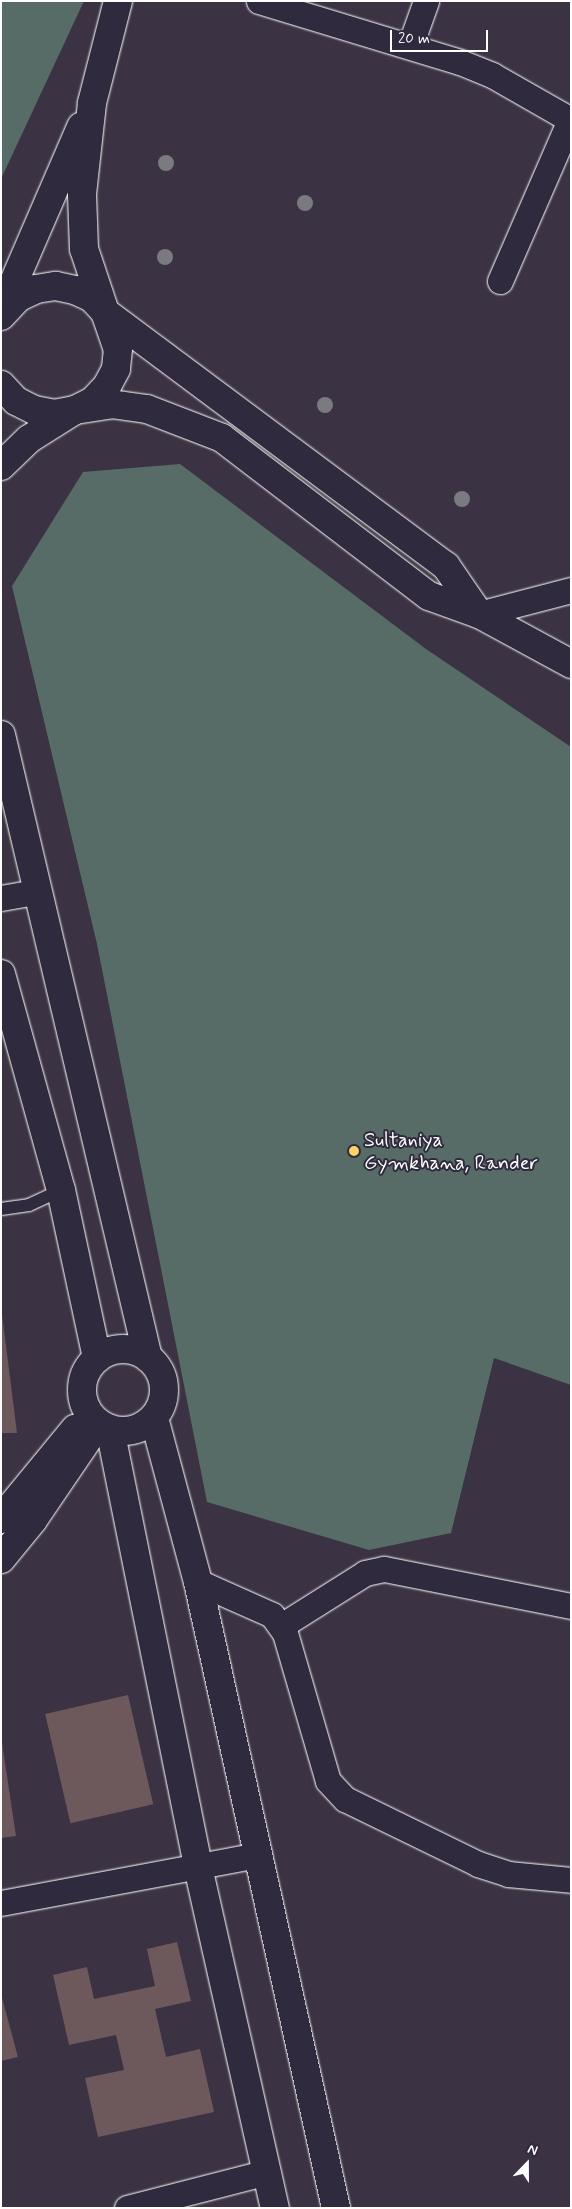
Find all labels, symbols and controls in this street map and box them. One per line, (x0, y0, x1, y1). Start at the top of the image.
scale bar (392, 20, 490, 52)
text: 20 m (398, 29, 430, 49)
place label: Sultaniya Gymkhana, Rander (364, 1128, 536, 1175)
marker: Sultaniya Gymkhana, Rander (348, 1145, 360, 1157)
north arrow (502, 2139, 552, 2189)
text: N (525, 2140, 540, 2160)

